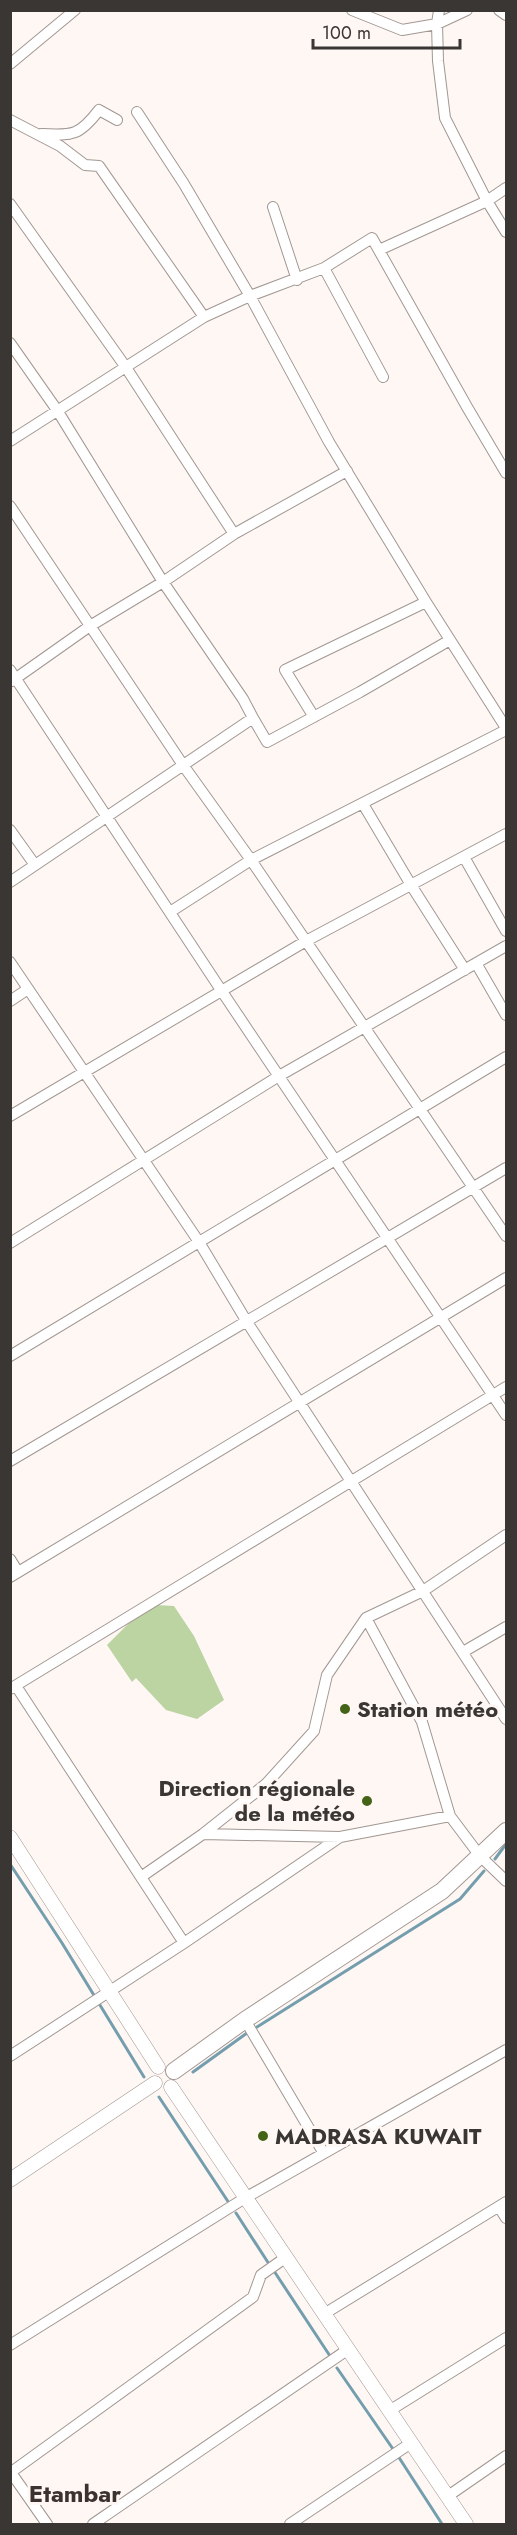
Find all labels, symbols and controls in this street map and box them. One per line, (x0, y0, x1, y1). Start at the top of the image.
scale bar (313, 12, 460, 50)
text: 100 m (322, 20, 371, 46)
place label: Station météo (357, 1693, 498, 1725)
marker: Station météo (338, 1702, 352, 1716)
place label: Direction régionale de la météo (158, 1772, 355, 1829)
marker: Direction régionale de la météo (360, 1794, 374, 1808)
place label: MADRASA KUWAIT (275, 2120, 482, 2152)
marker: MADRASA KUWAIT (256, 2129, 270, 2143)
district label: Etambar (29, 2476, 121, 2511)

